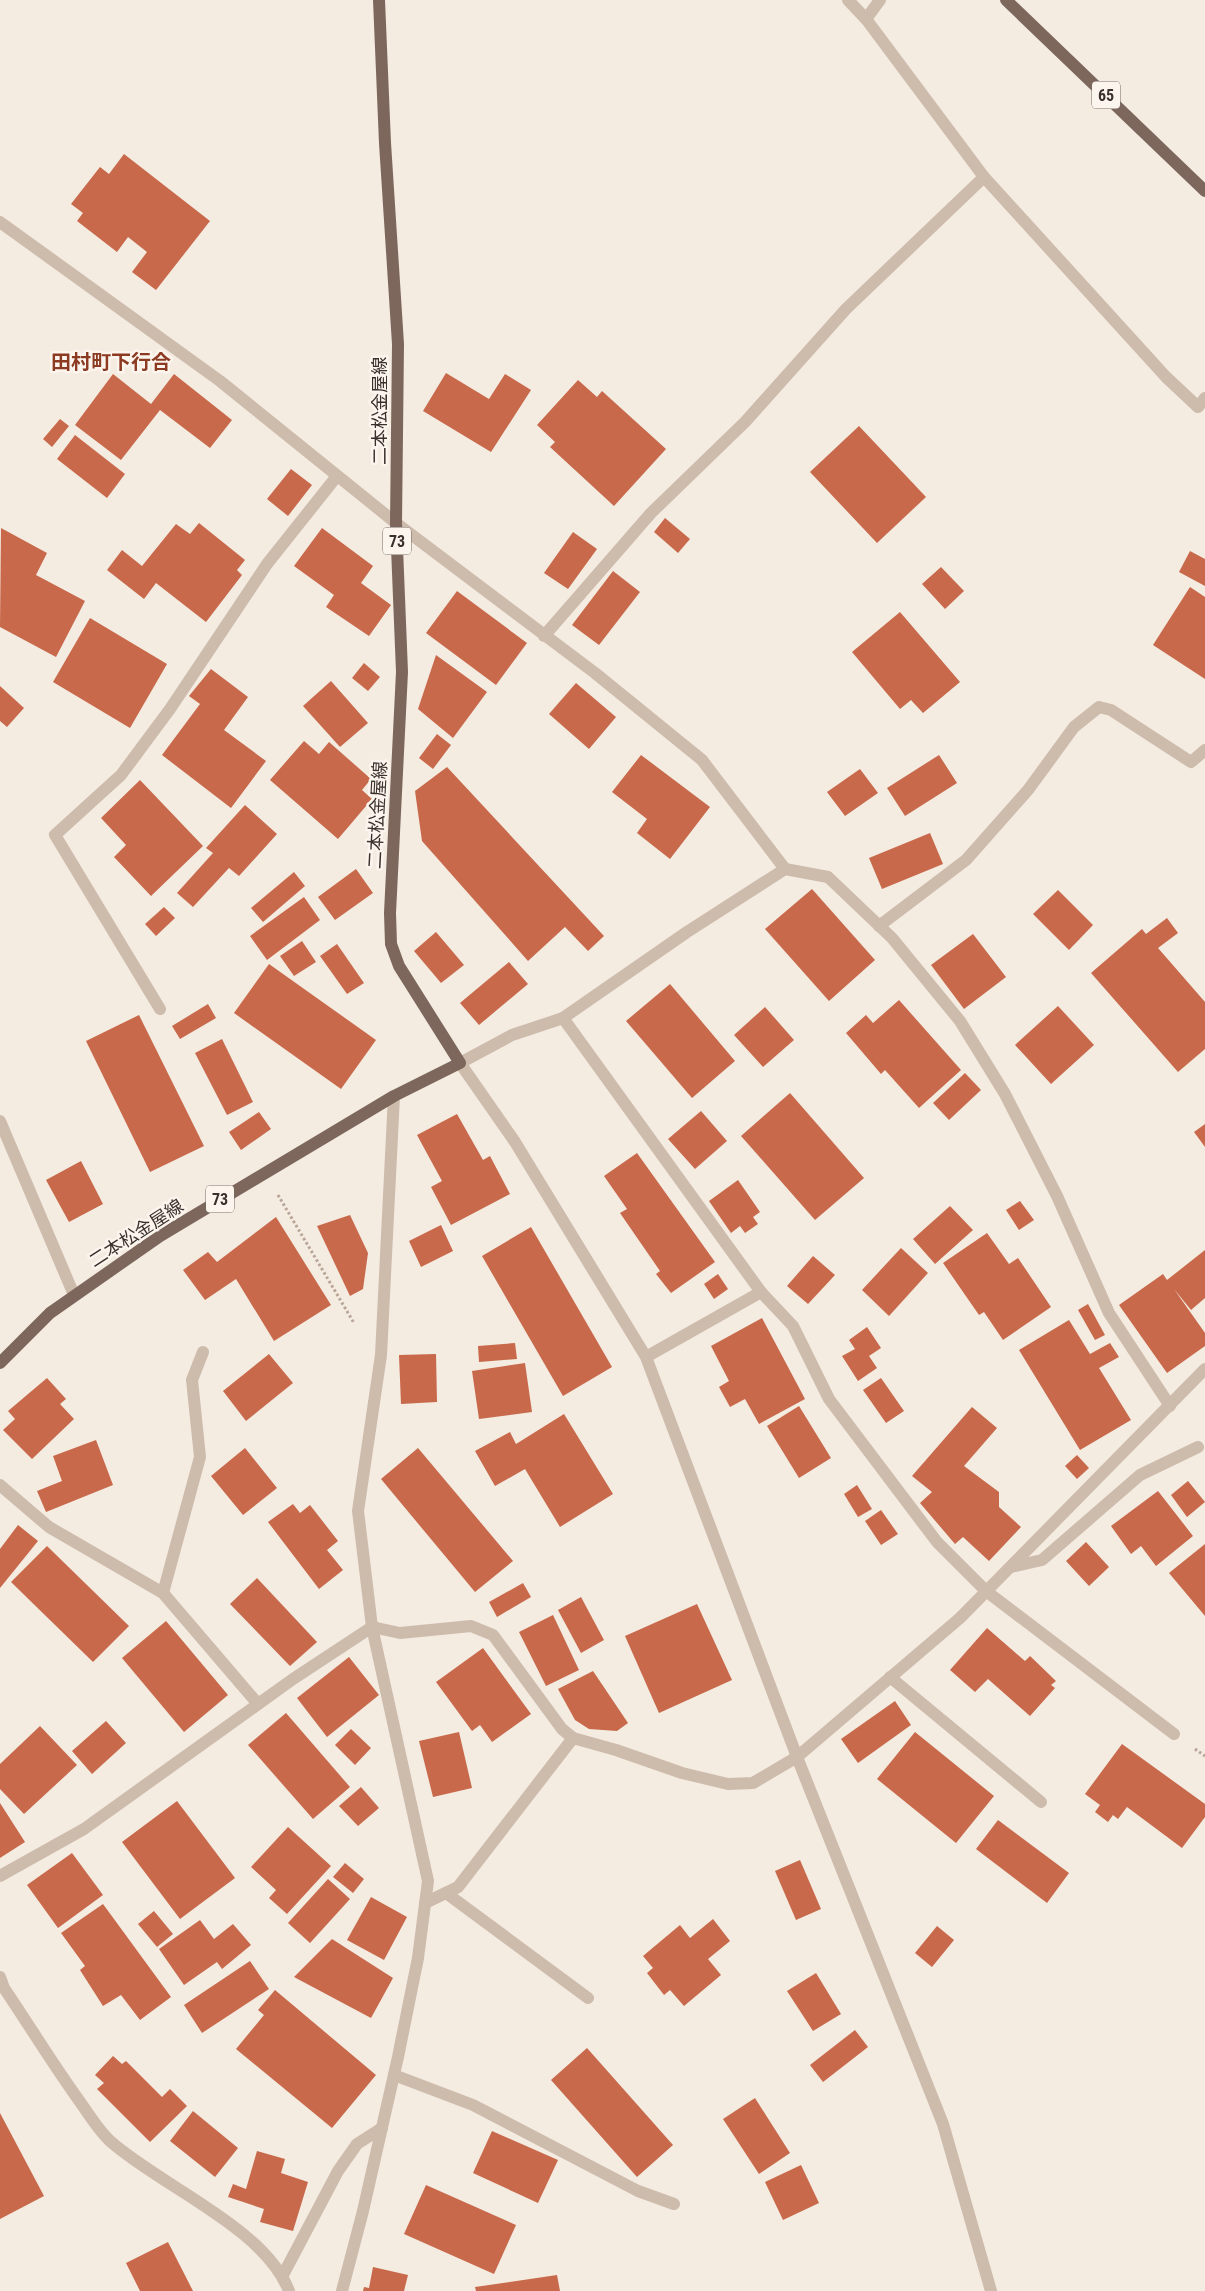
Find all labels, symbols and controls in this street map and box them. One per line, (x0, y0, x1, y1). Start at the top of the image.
road number: 65 (1092, 82, 1120, 108)
district label: 田村町下行合 (51, 350, 171, 374)
street label: 二本松金屋線 (369, 357, 390, 465)
road number: 73 (383, 528, 411, 554)
street label: 二本松金屋線 (364, 761, 390, 869)
road number: 73 (206, 1186, 234, 1212)
street label: 二本松金屋線 (85, 1195, 187, 1271)

